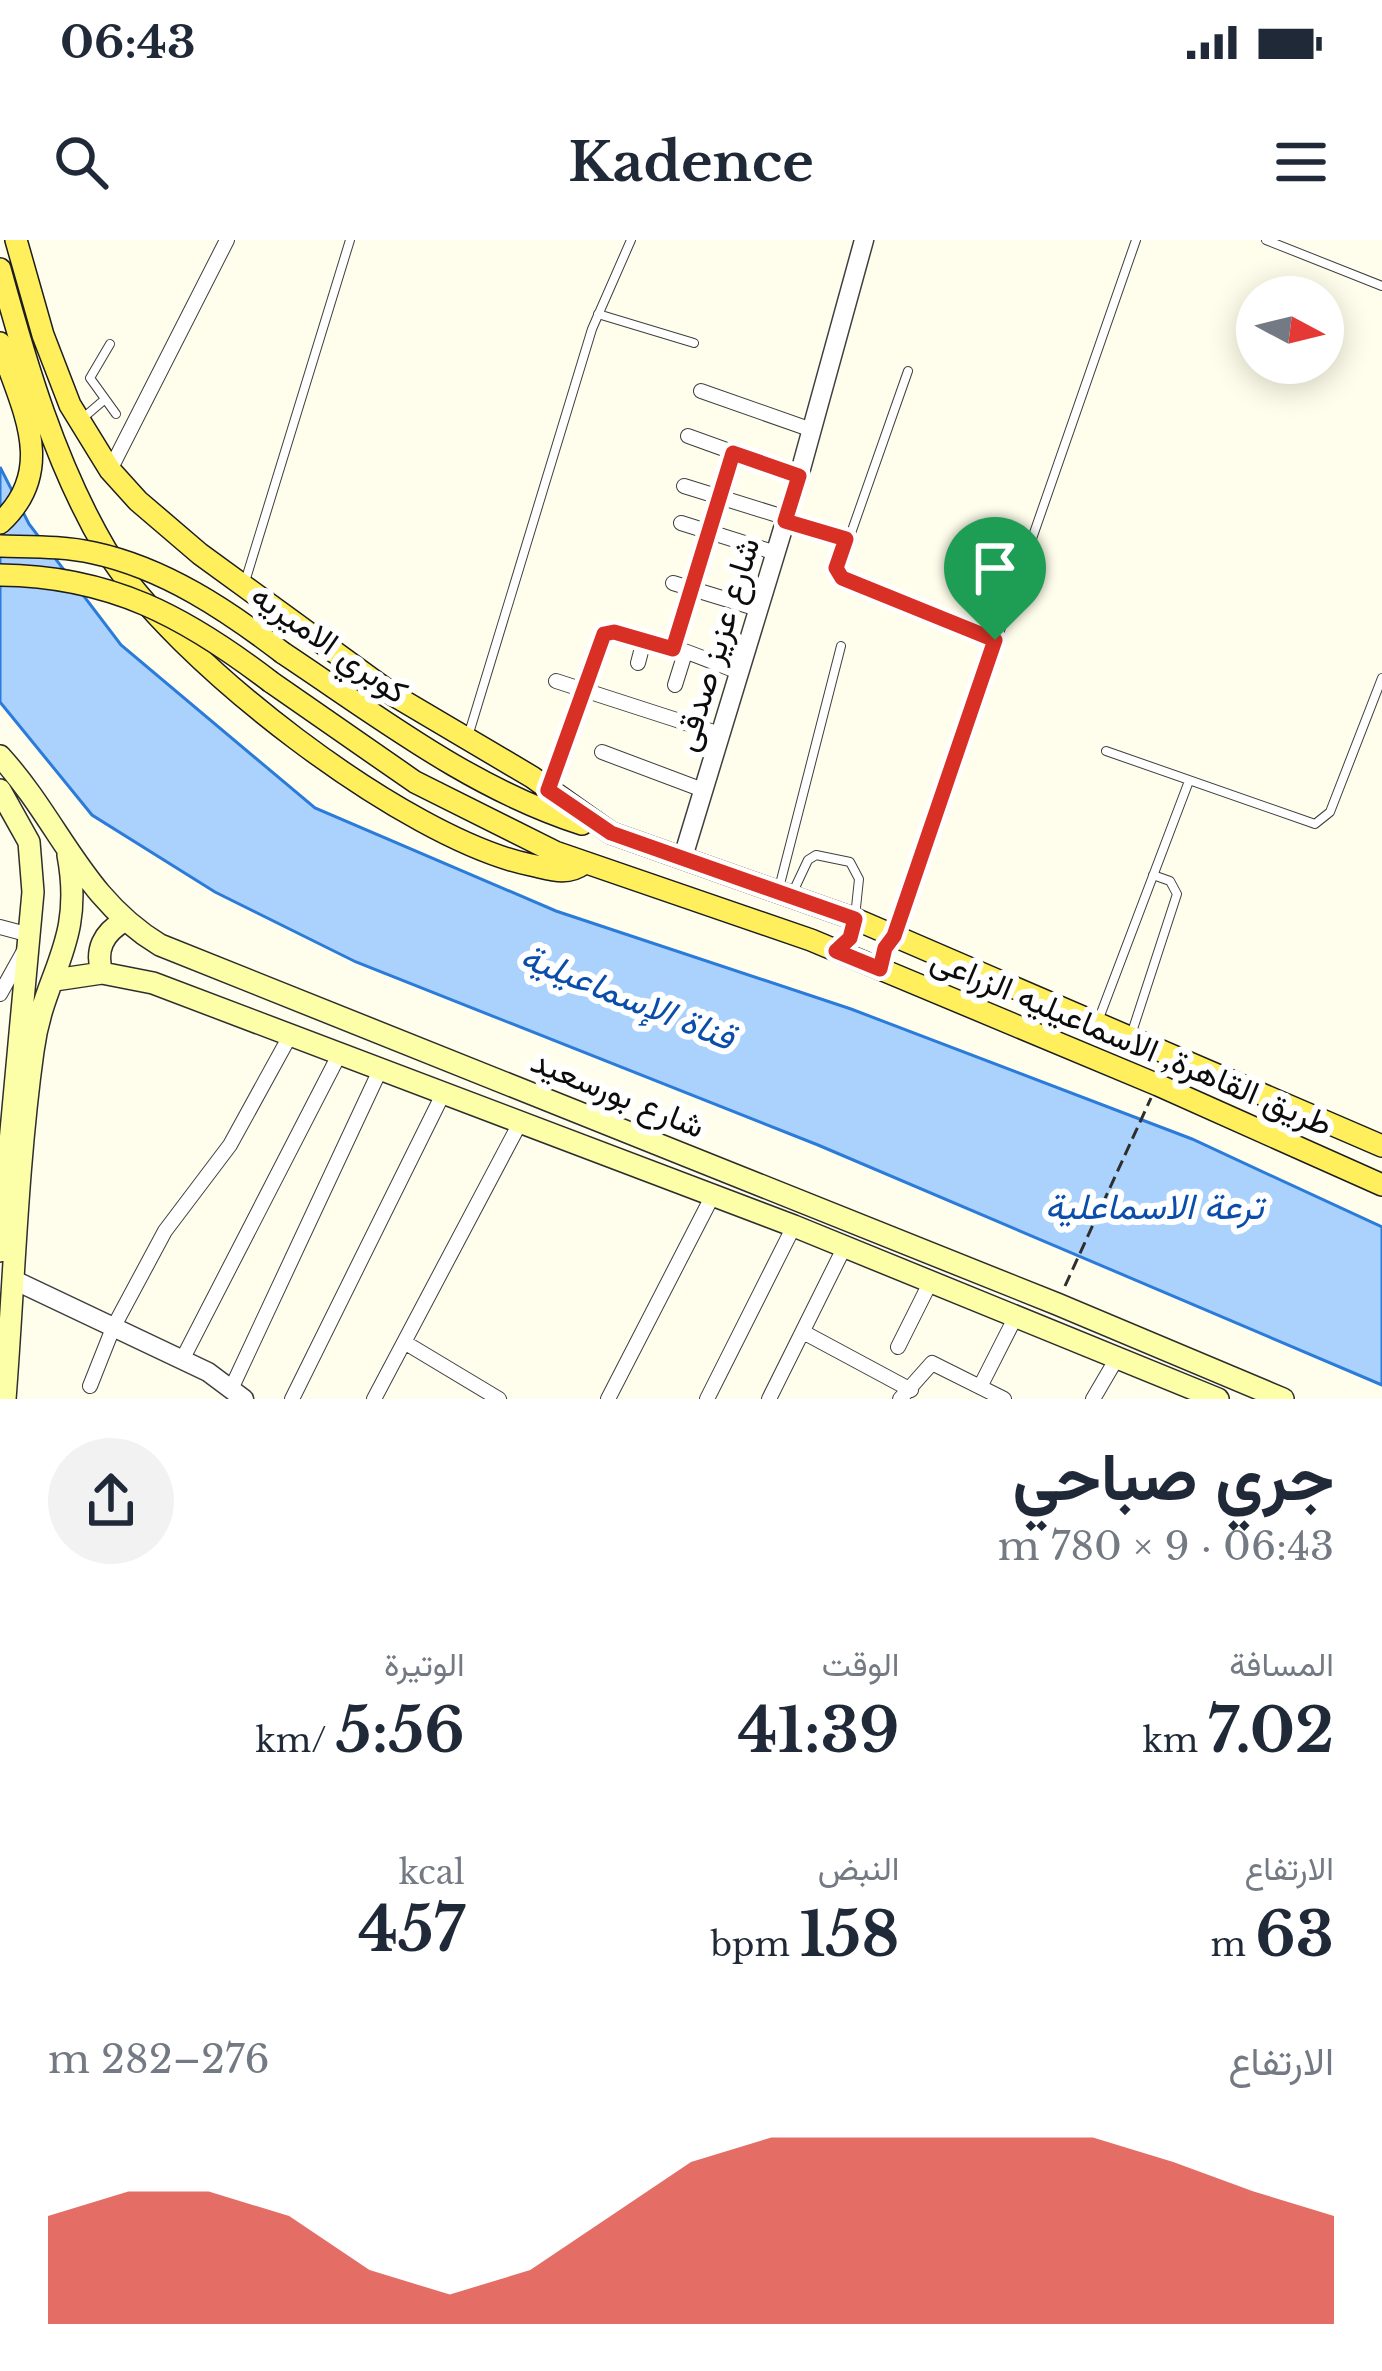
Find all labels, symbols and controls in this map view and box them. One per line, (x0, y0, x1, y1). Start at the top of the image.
text: 06:43 (60, 14, 196, 70)
icon: search (48, 129, 114, 195)
text: Kadence (568, 129, 814, 196)
icon: menu (1268, 129, 1334, 195)
north arrow (1236, 276, 1344, 384)
map controls (1236, 276, 1344, 384)
pin (944, 517, 1046, 640)
street label: شارع عزيز صدقى (665, 532, 770, 756)
icon: arrive (962, 535, 1028, 601)
street label: كوبري الاميريه (240, 574, 416, 717)
water label: قناة الإسماعيلية (514, 933, 744, 1062)
street label: طريق القاهرة, الاسماعيليه الزراعى (925, 938, 1338, 1145)
street label: شارع بورسعيد (524, 1040, 711, 1149)
water label: ترعة الاسماعلية (1045, 1184, 1267, 1229)
text: جري صباحي (1013, 1436, 1334, 1518)
button: share (48, 1438, 174, 1564)
text: 06:43 · 9 × 780 m (998, 1522, 1334, 1571)
text: الوتيرة (384, 1644, 465, 1685)
text: الوقت (822, 1644, 899, 1685)
text: المسافة (1229, 1644, 1334, 1685)
text: 5:56 (336, 1694, 465, 1768)
text: 41:39 (738, 1694, 899, 1768)
text: 7.02 (1208, 1694, 1334, 1768)
text: /km (255, 1720, 336, 1761)
text: km (1142, 1720, 1208, 1761)
text: النبض (818, 1848, 899, 1889)
text: الارتفاع (1244, 1848, 1334, 1889)
text: kcal (399, 1852, 465, 1893)
text: 457 (358, 1893, 465, 1967)
text: 158 (799, 1898, 899, 1972)
text: 63 (1255, 1898, 1334, 1972)
text: bpm (710, 1924, 799, 1965)
text: m (1210, 1924, 1255, 1965)
text: 276–282 m (48, 2035, 270, 2084)
text: الارتفاع (1228, 2037, 1334, 2086)

